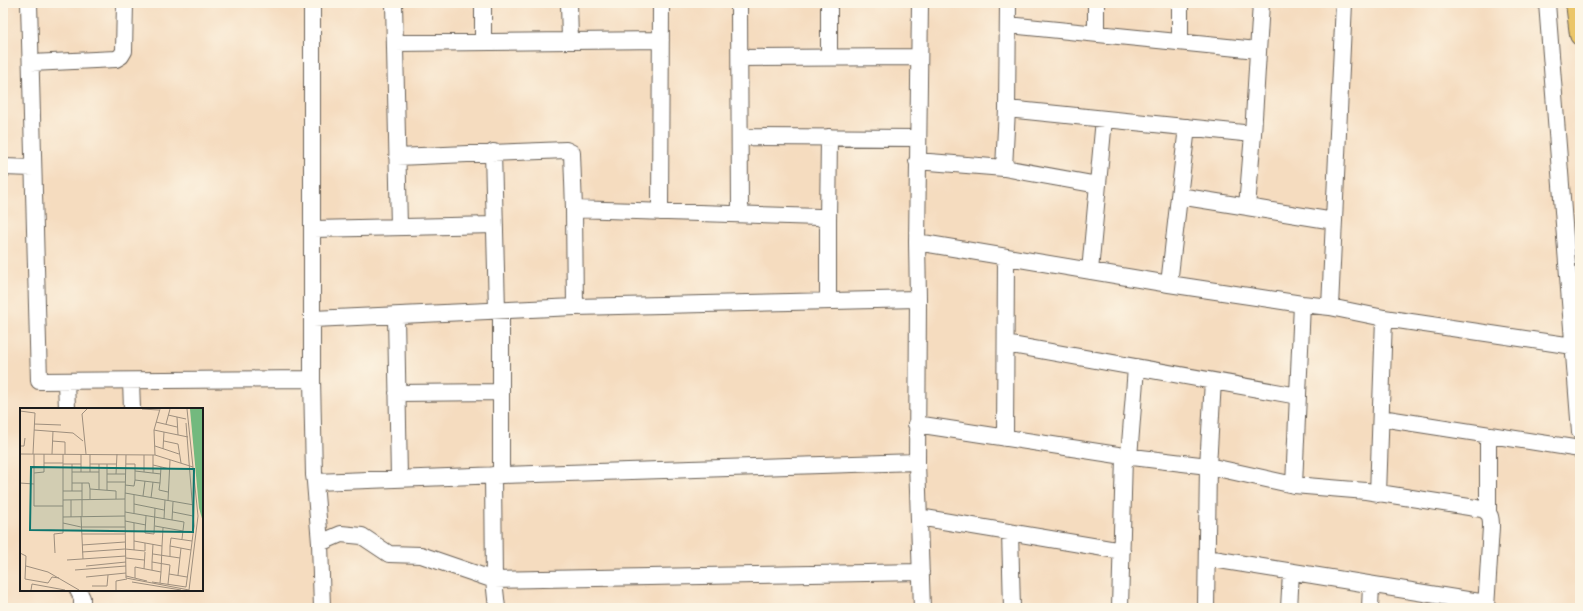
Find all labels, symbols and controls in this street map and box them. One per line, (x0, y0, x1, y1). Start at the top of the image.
inset map (20, 408, 203, 591)

